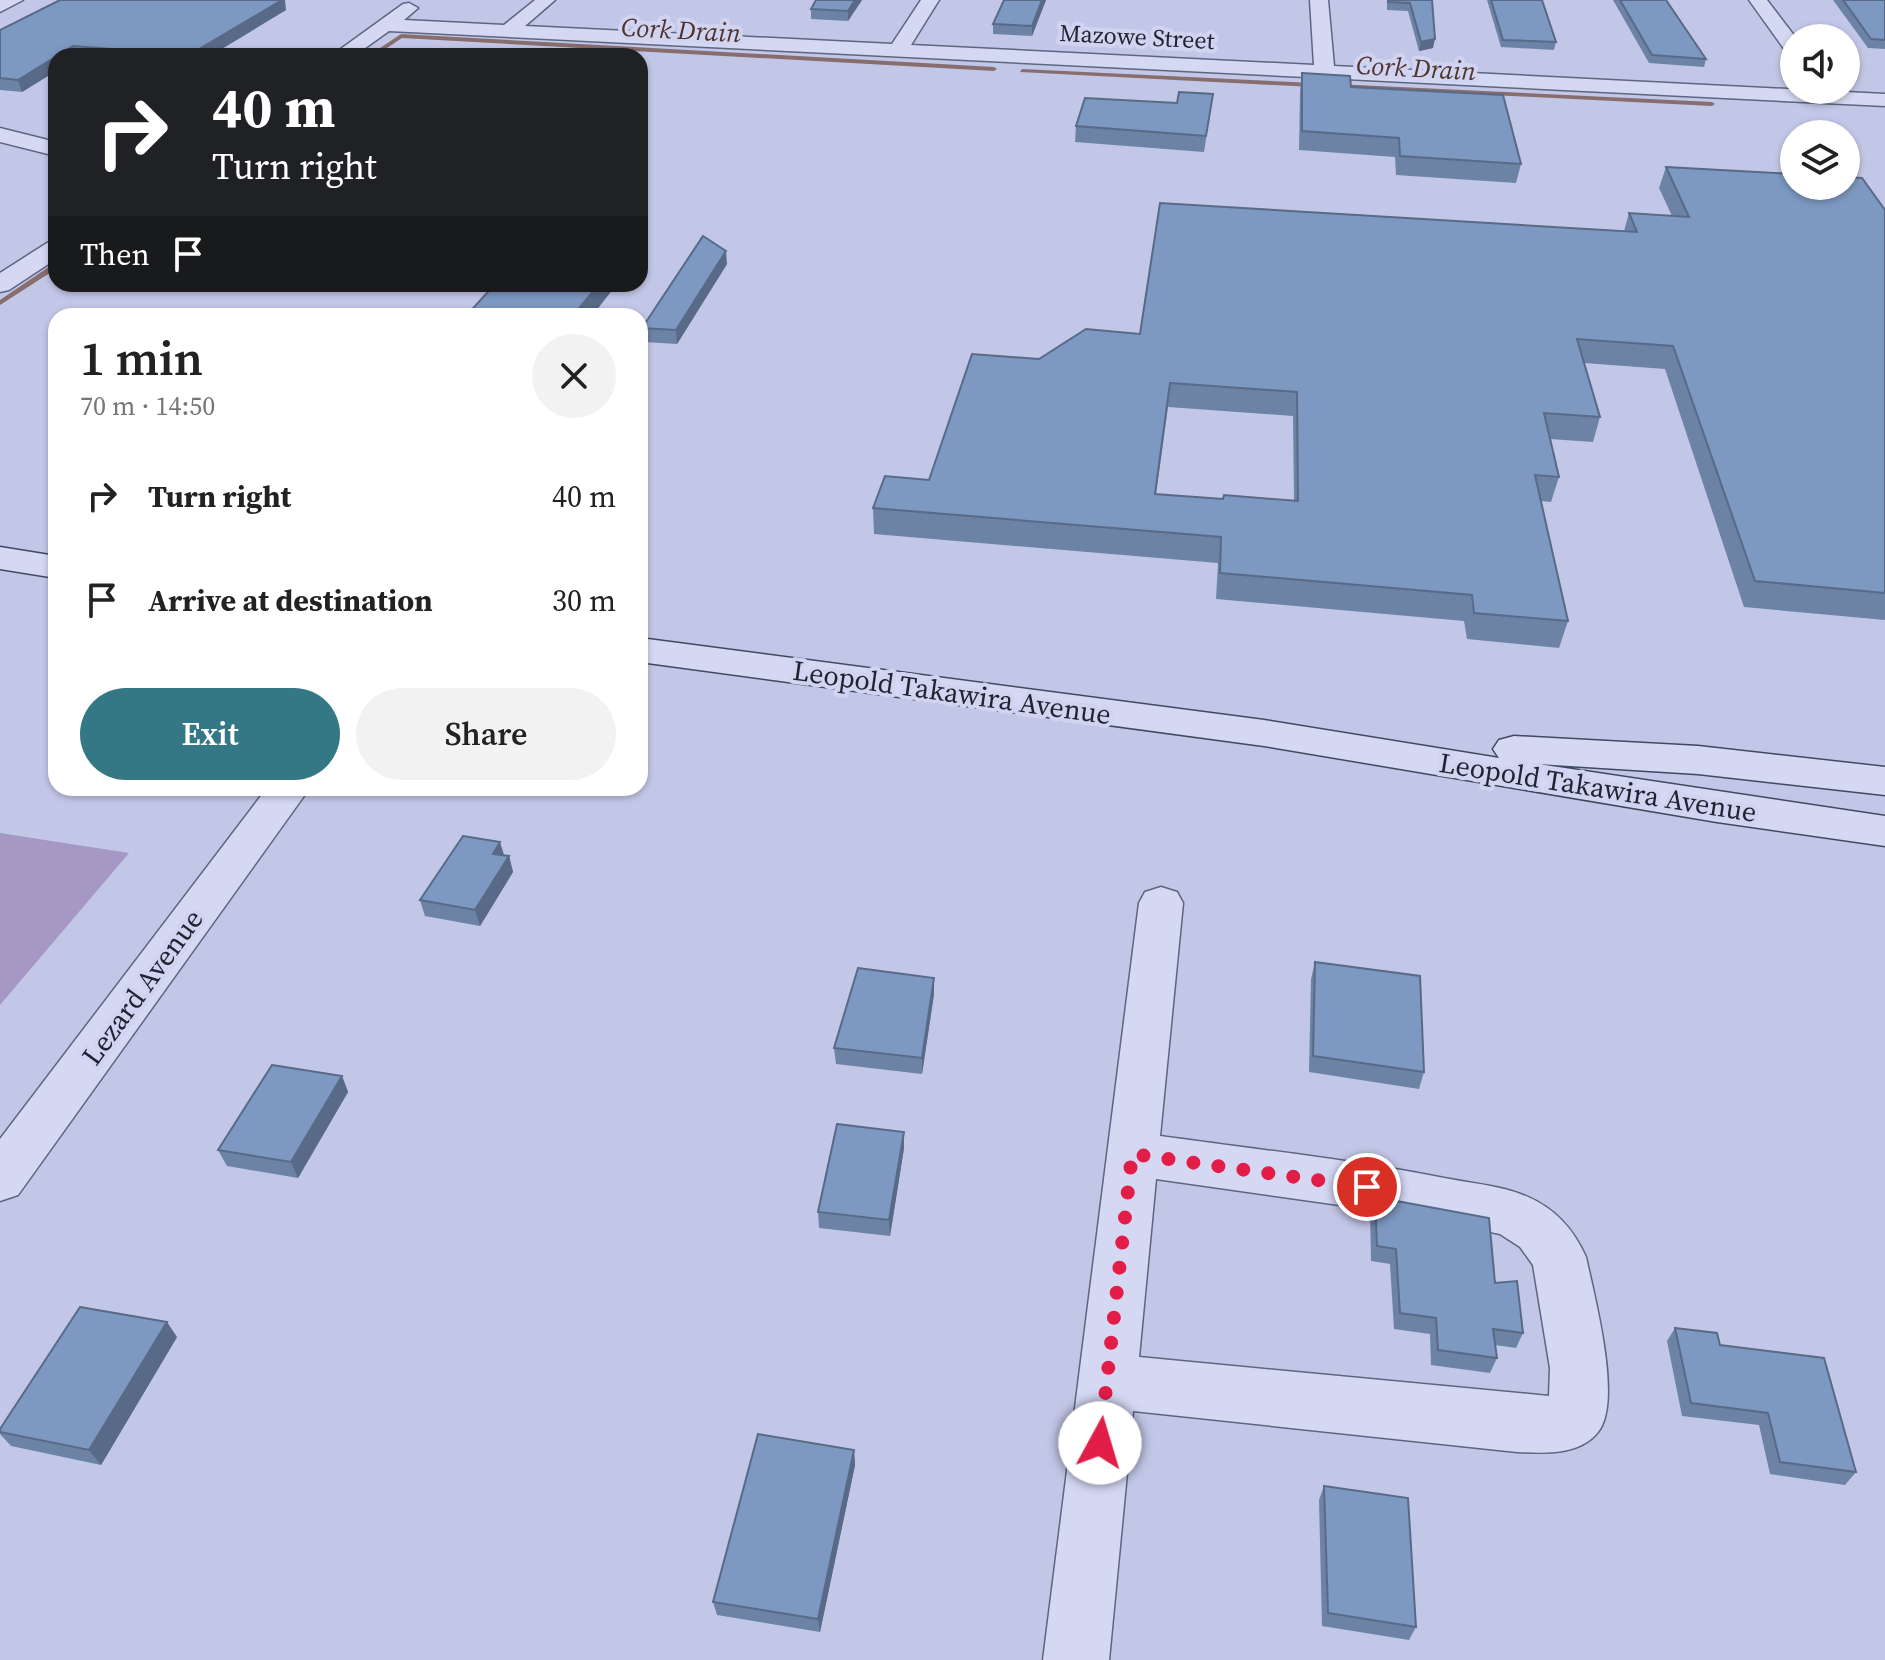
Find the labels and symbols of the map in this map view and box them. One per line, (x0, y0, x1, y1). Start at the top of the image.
water label: Cork Drain (620, 9, 742, 51)
street label: Mazowe Street (1059, 16, 1216, 57)
water label: Cork Drain (1355, 47, 1477, 89)
street label: Leopold Takawira Avenue (791, 651, 1113, 733)
street label: Leopold Takawira Avenue (1437, 743, 1759, 831)
street label: Lezard Avenue (73, 902, 211, 1072)
pin (1333, 1153, 1401, 1221)
position arrow (1058, 1401, 1142, 1485)

